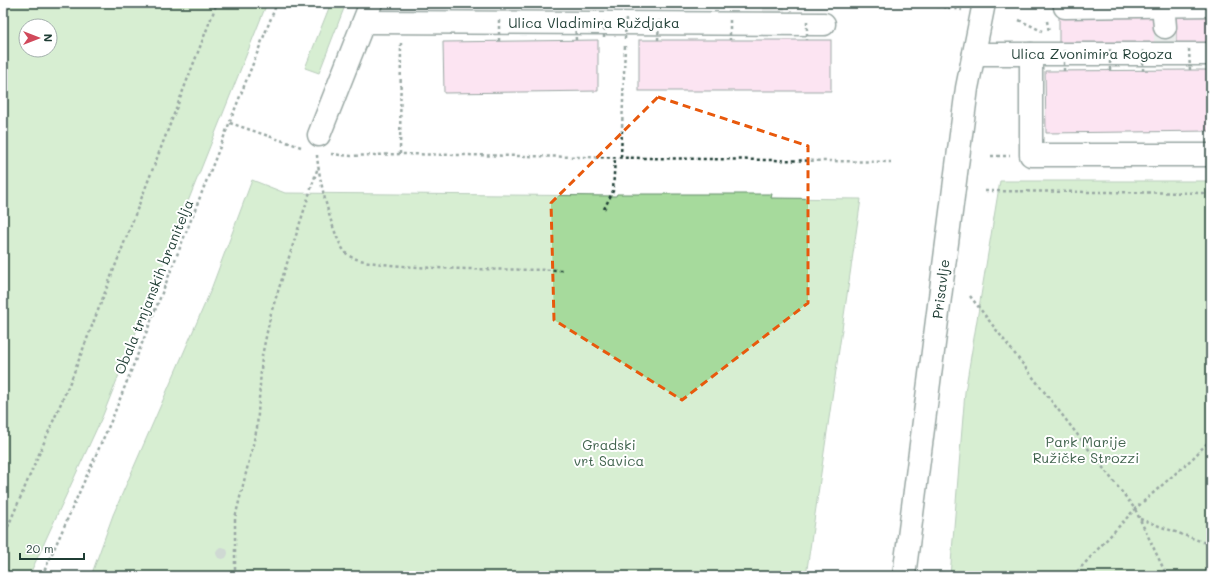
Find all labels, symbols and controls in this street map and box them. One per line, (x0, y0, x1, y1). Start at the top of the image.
street label: Ulica Vladimira Ruždjaka (508, 13, 680, 32)
north arrow (18, 18, 58, 58)
text: N (41, 34, 56, 42)
street label: Ulica Zvonimira Rogoza (1011, 44, 1173, 63)
street label: Obala trnjanskih branitelja (110, 197, 197, 377)
street label: Prisavlje (927, 258, 954, 320)
park label: Park Marije Ružičke Strozzi (1033, 432, 1139, 467)
park label: Gradski vrt Savica (574, 435, 644, 470)
scale bar (20, 535, 84, 561)
text: 20 m (26, 540, 54, 556)

